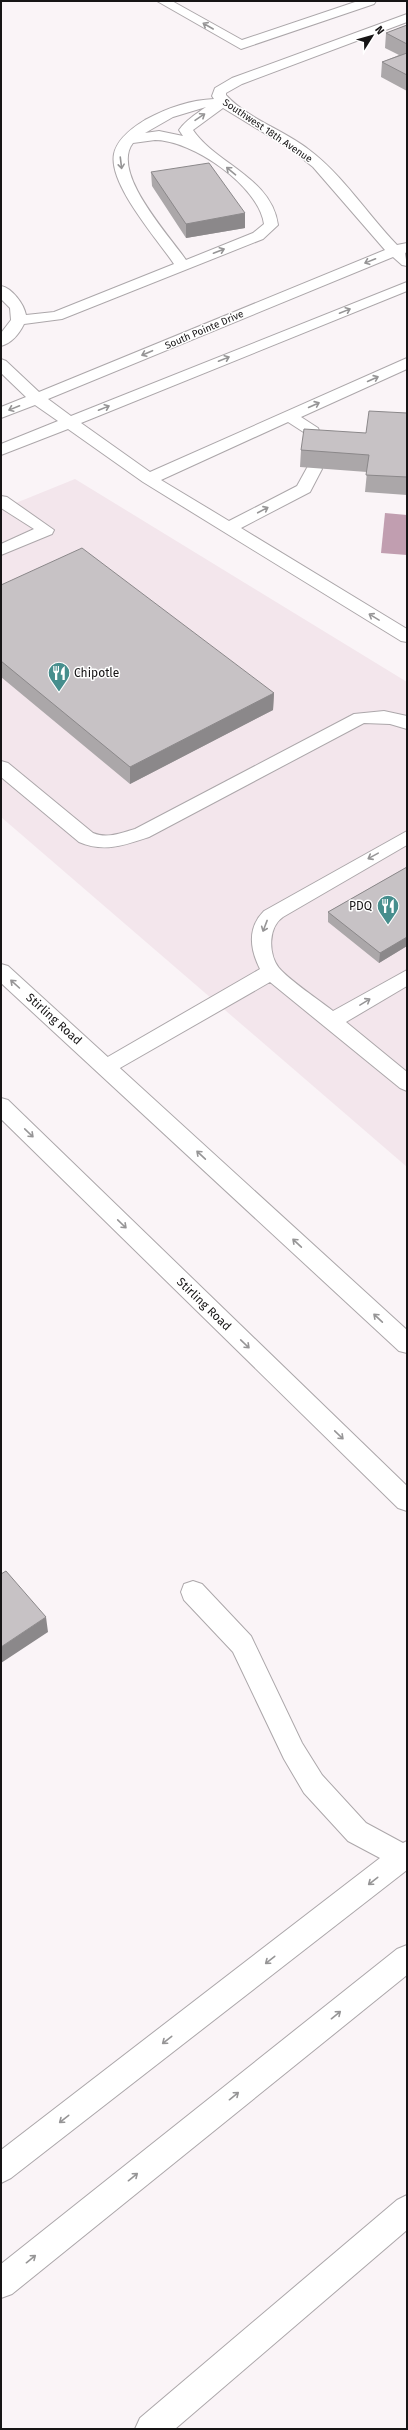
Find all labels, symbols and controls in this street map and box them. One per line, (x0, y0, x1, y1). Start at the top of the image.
north arrow (352, 16, 392, 56)
one-way arrow (202, 22, 214, 30)
text: N (372, 23, 387, 37)
street label: Southwest 18th Avenue (220, 96, 314, 165)
one-way arrow (194, 113, 205, 121)
one-way arrow (117, 156, 124, 169)
one-way arrow (226, 166, 236, 175)
one-way arrow (213, 247, 225, 255)
one-way arrow (365, 257, 377, 265)
one-way arrow (339, 307, 351, 315)
street label: South Pointe Drive (163, 308, 246, 352)
one-way arrow (141, 350, 153, 357)
one-way arrow (218, 355, 230, 363)
one-way arrow (366, 374, 378, 382)
one-way arrow (307, 401, 319, 408)
one-way arrow (97, 403, 109, 411)
one-way arrow (8, 405, 20, 412)
one-way arrow (257, 506, 269, 514)
one-way arrow (369, 613, 380, 621)
restaurant icon: Chipotle (46, 660, 72, 693)
place label: Chipotle (74, 666, 119, 680)
one-way arrow (367, 853, 379, 861)
restaurant icon: PDQ (375, 893, 401, 926)
place label: PDQ (349, 899, 372, 913)
one-way arrow (260, 919, 268, 931)
one-way arrow (10, 979, 20, 989)
street label: Stirling Road (23, 990, 85, 1048)
one-way arrow (359, 997, 371, 1005)
one-way arrow (24, 1129, 34, 1138)
one-way arrow (196, 1150, 206, 1159)
one-way arrow (117, 1219, 127, 1229)
one-way arrow (292, 1238, 302, 1247)
street label: Stirling Road (174, 1275, 234, 1333)
one-way arrow (373, 1313, 383, 1323)
one-way arrow (240, 1339, 250, 1349)
one-way arrow (334, 1430, 344, 1440)
one-way arrow (367, 1877, 378, 1885)
one-way arrow (264, 1956, 275, 1965)
one-way arrow (330, 2010, 341, 2019)
one-way arrow (162, 2036, 173, 2044)
one-way arrow (229, 2092, 240, 2100)
one-way arrow (59, 2115, 70, 2124)
one-way arrow (127, 2173, 138, 2182)
one-way arrow (26, 2254, 37, 2263)

